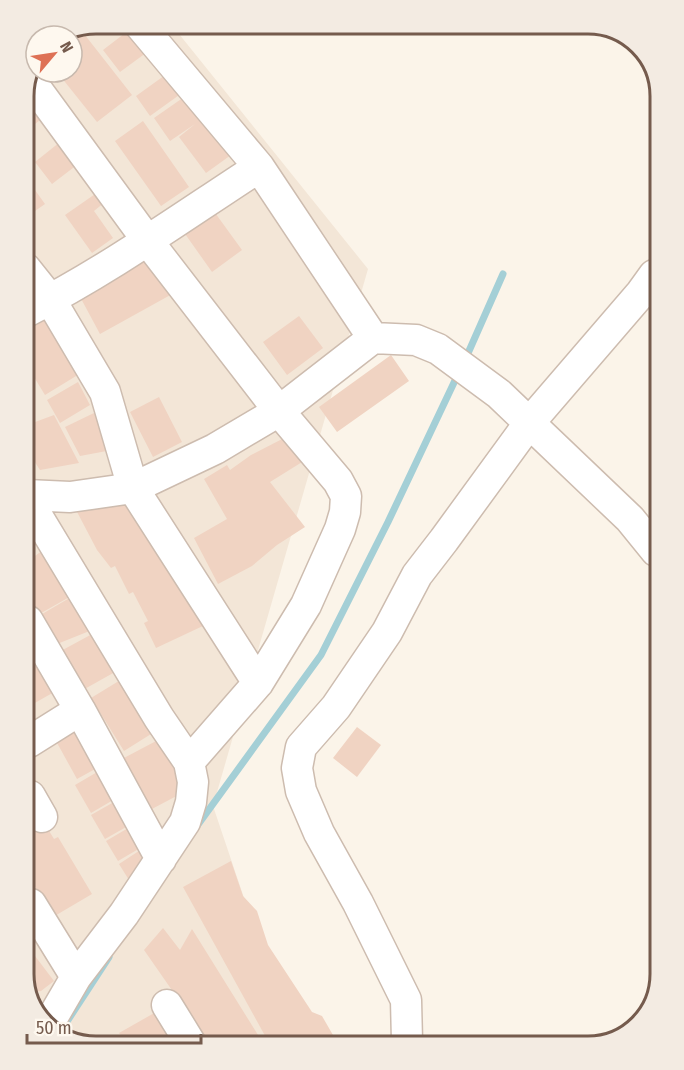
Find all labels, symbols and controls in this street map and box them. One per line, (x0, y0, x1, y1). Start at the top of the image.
north arrow (24, 24, 84, 84)
text: N (56, 38, 77, 56)
scale bar (27, 1007, 201, 1045)
text: 50 m (36, 1017, 72, 1039)

